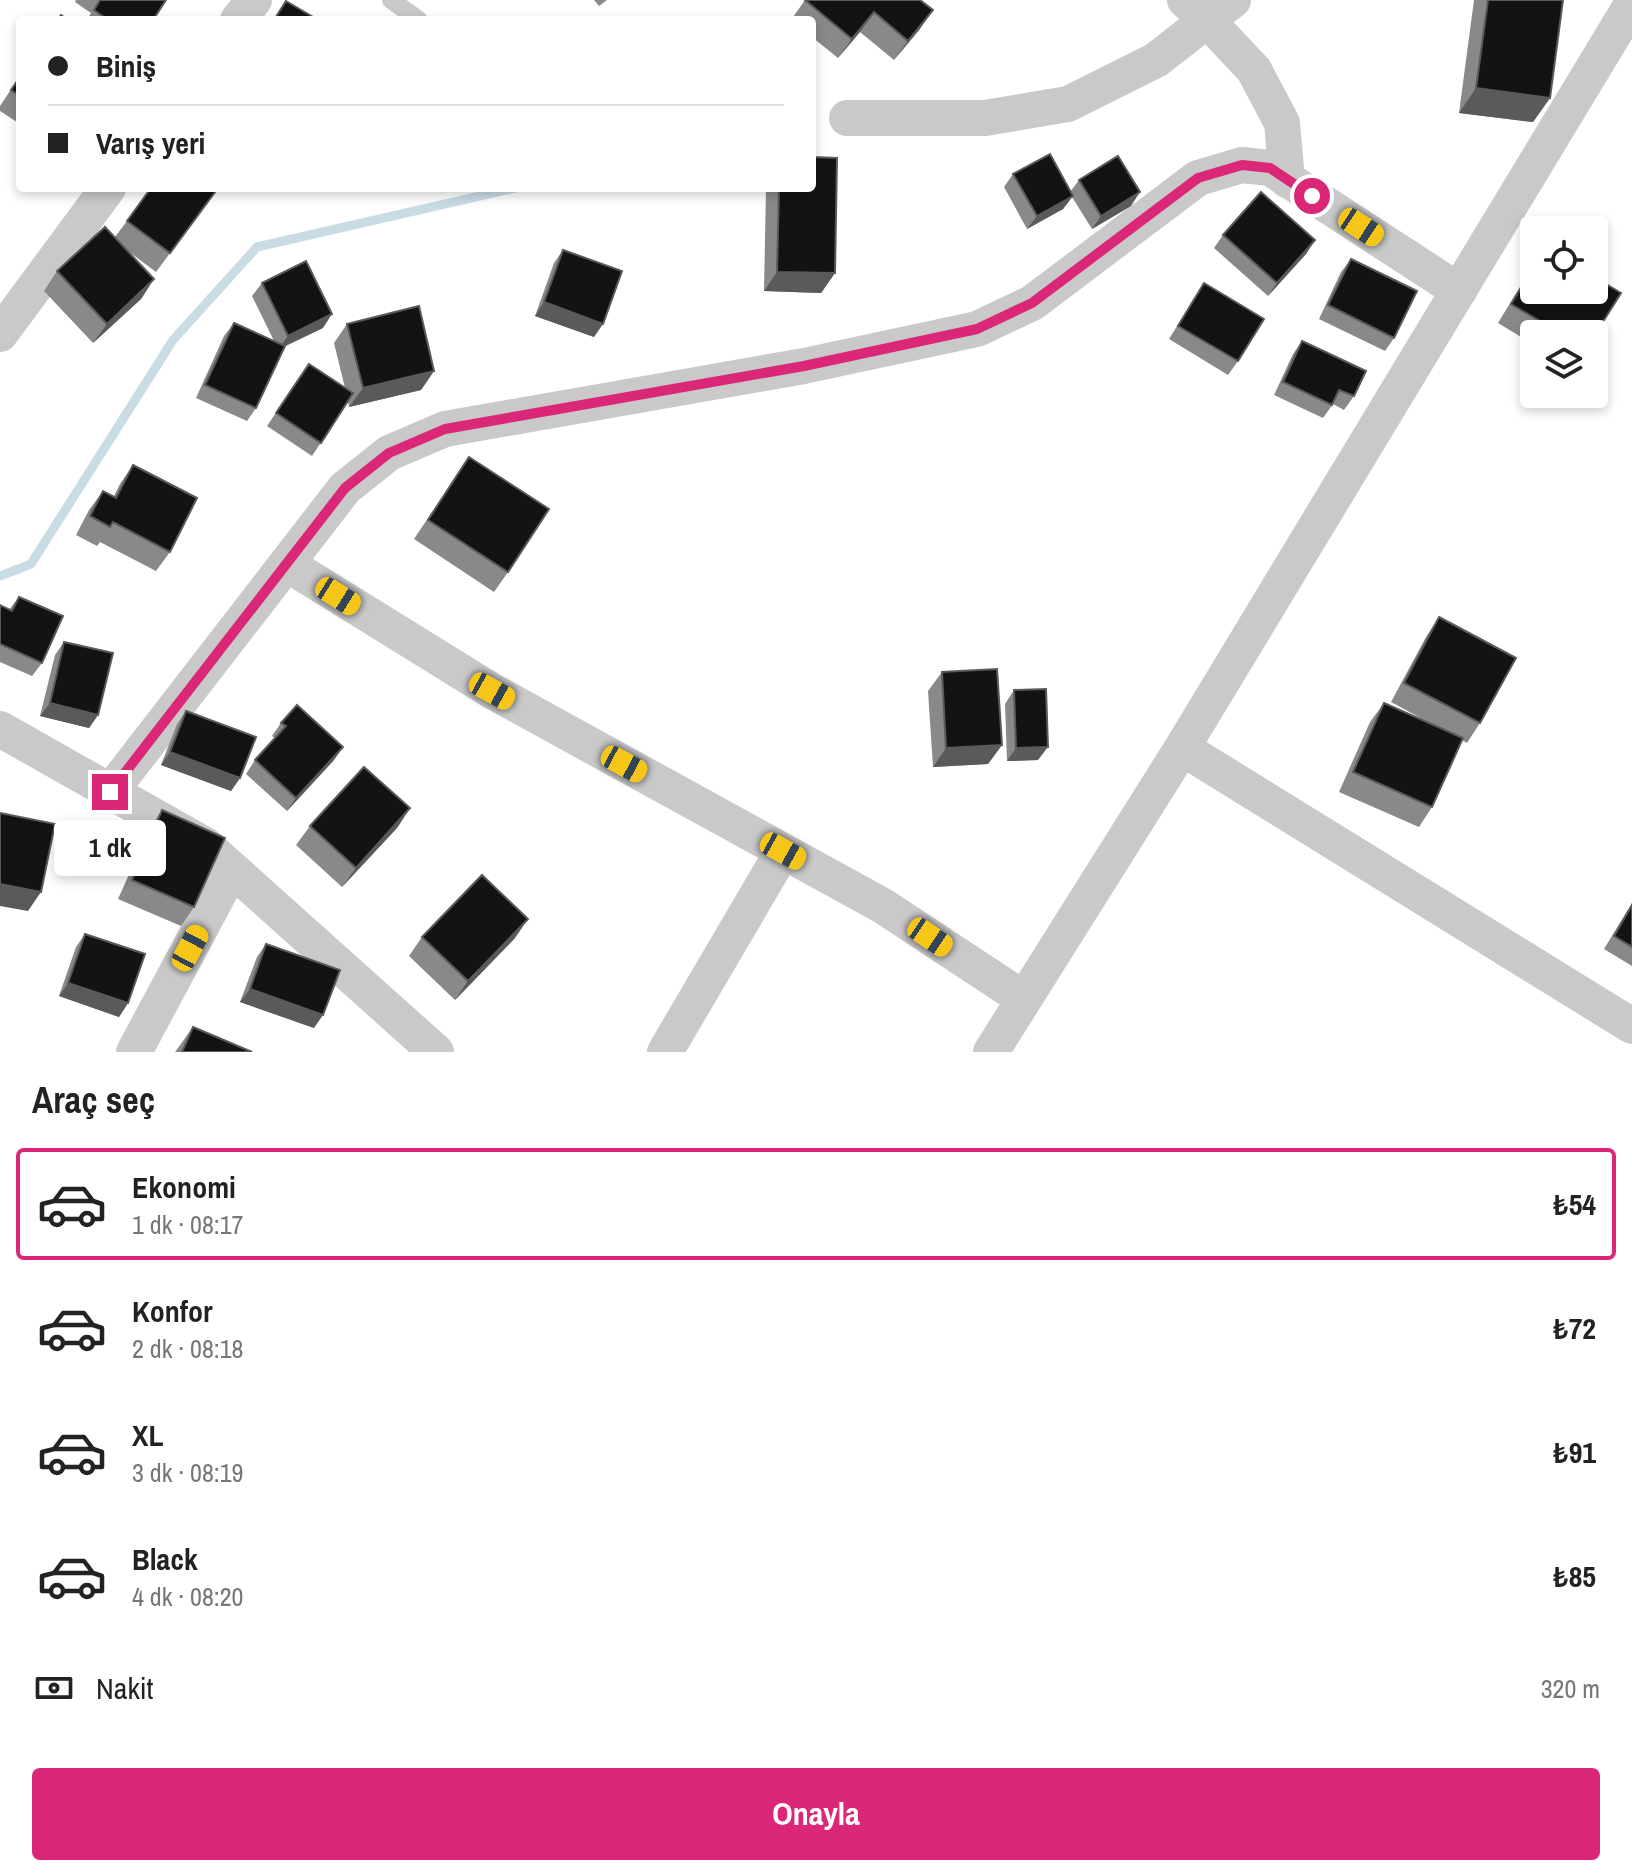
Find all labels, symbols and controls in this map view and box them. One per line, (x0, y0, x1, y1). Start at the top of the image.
text: Biniş (96, 46, 156, 86)
text: Varış yeri (96, 123, 205, 163)
route start (1294, 178, 1330, 214)
car (1334, 204, 1388, 250)
map controls (1520, 216, 1608, 408)
button: locate (1520, 216, 1608, 304)
button: layers (1520, 320, 1608, 408)
car (311, 573, 365, 619)
car (465, 669, 519, 713)
car (597, 742, 651, 786)
route end (92, 774, 128, 810)
callout: 1 dk (54, 820, 166, 876)
car (756, 829, 810, 873)
text: 1 dk (89, 830, 131, 865)
car (903, 914, 957, 960)
car (168, 921, 212, 975)
text: Araç seç (32, 1076, 155, 1124)
text: Ekonomi (132, 1167, 236, 1207)
icon: car (36, 1168, 108, 1240)
text: ₺54 (1554, 1184, 1596, 1224)
text: 1 dk · 08:17 (132, 1207, 243, 1242)
text: Konfor (132, 1291, 213, 1331)
icon: car (36, 1292, 108, 1364)
text: ₺72 (1554, 1308, 1596, 1348)
text: 2 dk · 08:18 (132, 1331, 243, 1366)
text: XL (132, 1415, 163, 1455)
icon: car (36, 1416, 108, 1488)
text: ₺91 (1554, 1432, 1596, 1472)
text: 3 dk · 08:19 (132, 1455, 243, 1490)
text: Black (132, 1539, 198, 1579)
icon: car (36, 1540, 108, 1612)
text: ₺85 (1554, 1556, 1596, 1596)
text: 4 dk · 08:20 (132, 1579, 243, 1614)
icon: cash (32, 1666, 76, 1710)
text: Nakit (96, 1668, 153, 1708)
text: 320 m (1541, 1671, 1600, 1706)
button: Onayla (32, 1768, 1600, 1860)

